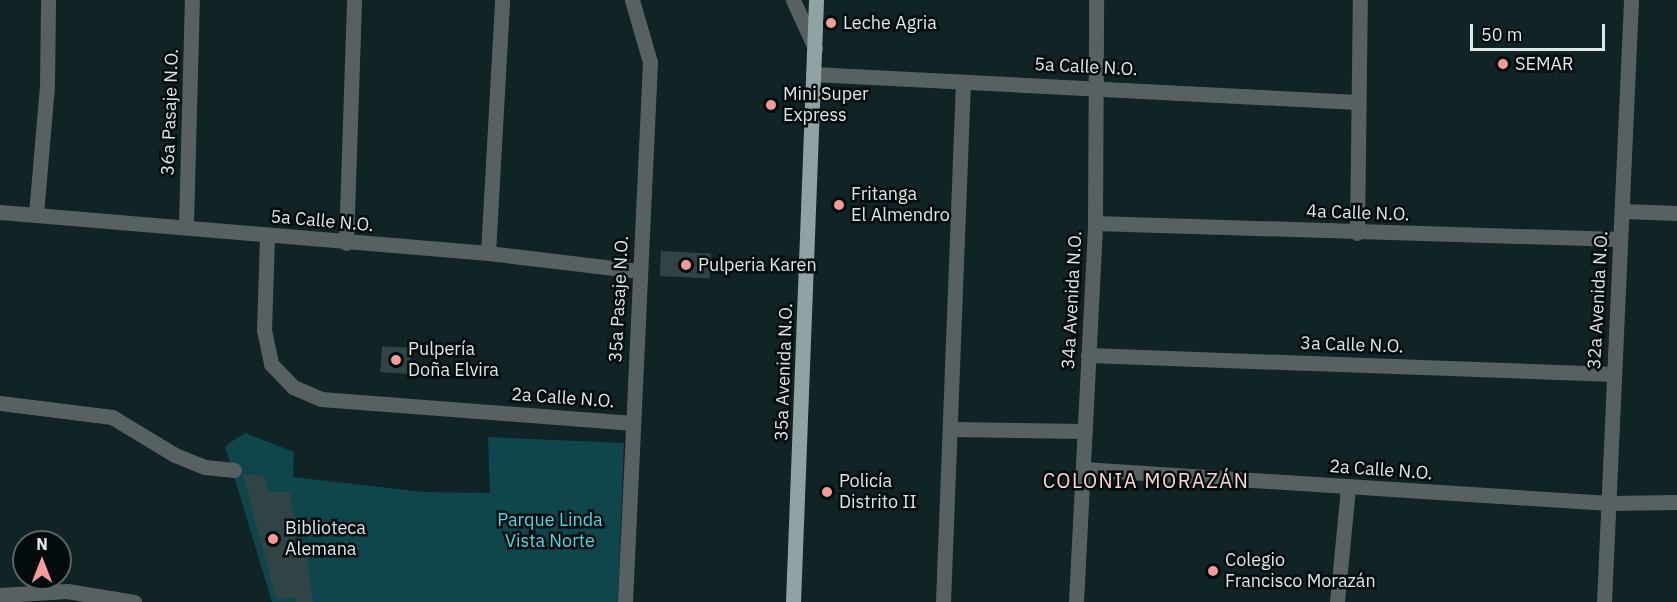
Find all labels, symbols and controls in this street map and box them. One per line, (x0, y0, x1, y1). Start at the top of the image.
place label: Leche Agria (843, 12, 937, 34)
scale bar (1473, 12, 1608, 50)
marker: Leche Agria (824, 16, 838, 30)
text: 50 m (1481, 23, 1523, 46)
street label: 36a Pasaje N.O. (157, 48, 183, 176)
place label: SEMAR (1515, 53, 1574, 75)
street label: 5a Calle N.O. (1034, 54, 1138, 80)
marker: SEMAR (1496, 57, 1510, 71)
place label: Mini Super Express (783, 84, 869, 127)
marker: Mini Super Express (764, 98, 778, 112)
place label: Fritanga El Almendro (851, 184, 950, 226)
marker: Fritanga El Almendro (832, 198, 846, 212)
street label: 4a Calle N.O. (1306, 200, 1410, 226)
street label: 5a Calle N.O. (270, 206, 374, 236)
street label: 34a Avenida N.O. (1058, 230, 1086, 370)
street label: 32a Avenida N.O. (1584, 230, 1612, 370)
street label: 35a Pasaje N.O. (605, 235, 633, 363)
place label: Pulperia Karen (698, 254, 817, 276)
marker: Pulperia Karen (679, 258, 693, 272)
street label: 35a Avenida N.O. (771, 302, 797, 442)
street label: 3a Calle N.O. (1300, 332, 1404, 358)
place label: Pulpería Doña Elvira (408, 339, 499, 382)
marker: Pulpería Doña Elvira (389, 353, 403, 367)
street label: 2a Calle N.O. (511, 384, 615, 412)
street label: 2a Calle N.O. (1329, 456, 1433, 484)
district label: COLONIA MORAZÁN (1043, 468, 1249, 492)
place label: Policía Distrito II (839, 471, 917, 514)
marker: Policía Distrito II (820, 485, 834, 499)
park label: Parque Linda Vista Norte (497, 510, 603, 552)
place label: Biblioteca Alemana (285, 518, 366, 560)
north arrow (12, 530, 72, 590)
marker: Biblioteca Alemana (266, 532, 280, 546)
text: N (36, 534, 48, 554)
place label: Colegio Francisco Morazán (1225, 550, 1376, 592)
marker: Colegio Francisco Morazán (1206, 564, 1220, 578)

